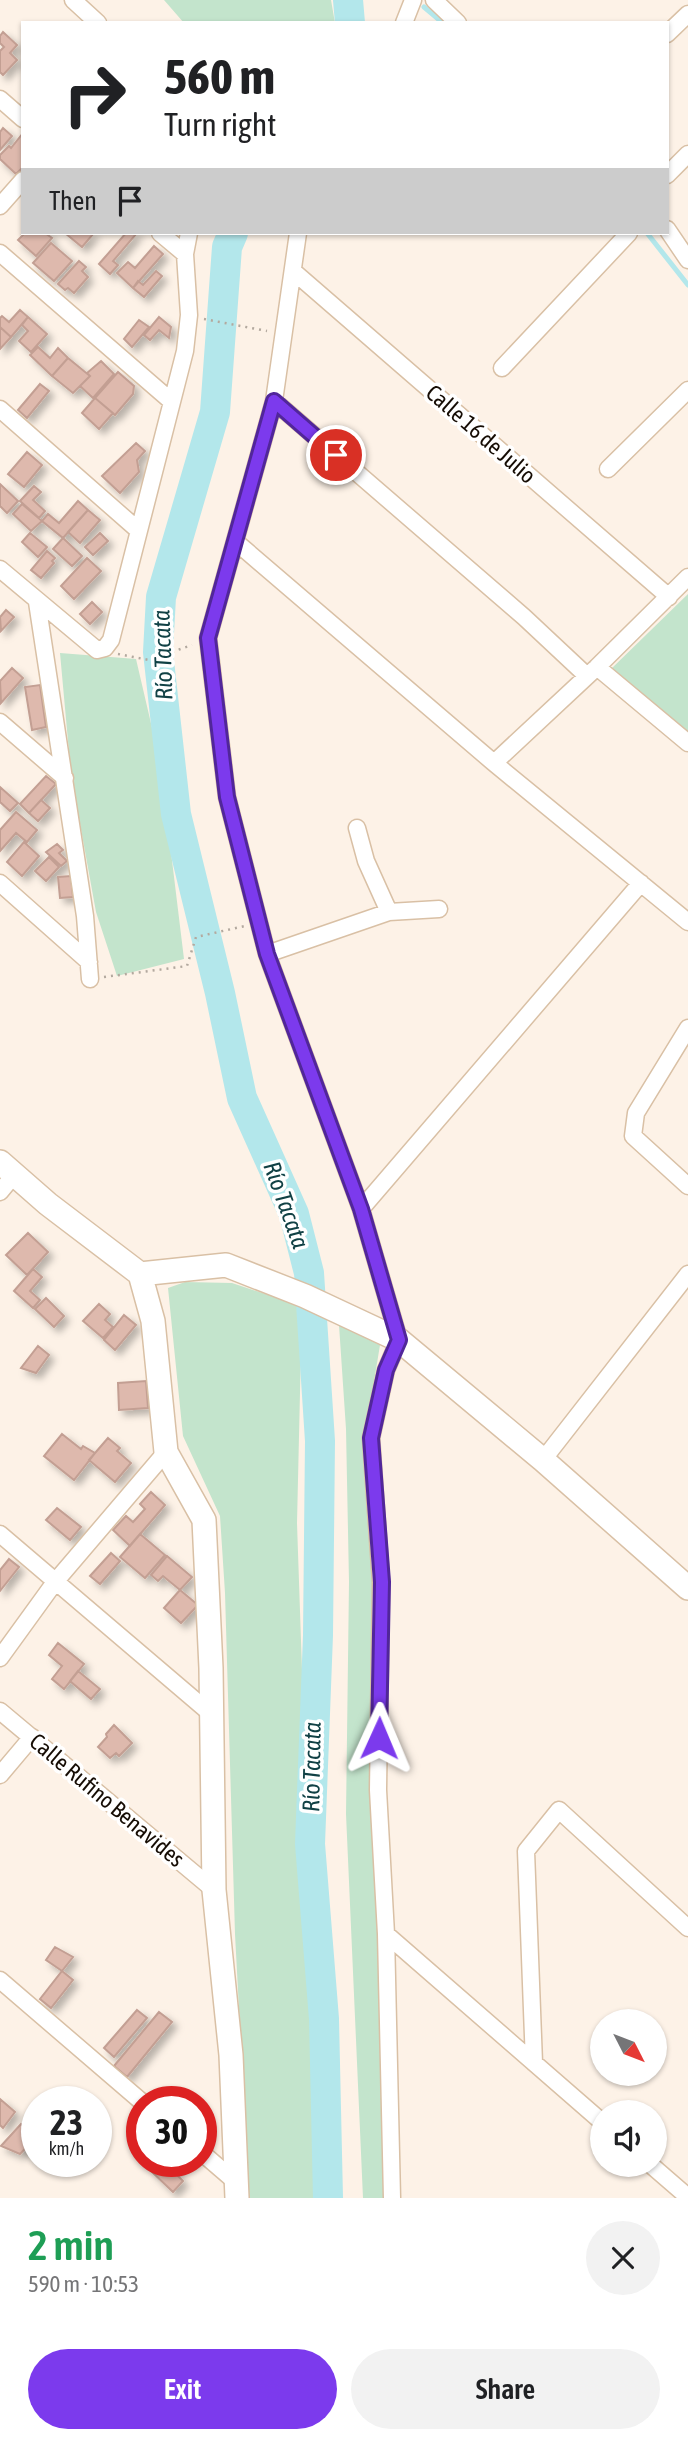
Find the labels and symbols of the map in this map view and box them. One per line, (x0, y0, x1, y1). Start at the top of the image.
street label: Calle 16 de Julio (421, 379, 541, 489)
pin (306, 425, 366, 485)
water label: Río Tacata (147, 609, 178, 701)
water label: Río Tacata (258, 1158, 315, 1252)
position arrow (342, 1701, 416, 1775)
water label: Río Tacata (297, 1722, 326, 1812)
street label: Calle Rufino Benavides (25, 1728, 189, 1872)
north arrow (590, 2009, 667, 2086)
speed limit sign: 30 (126, 2086, 217, 2177)

